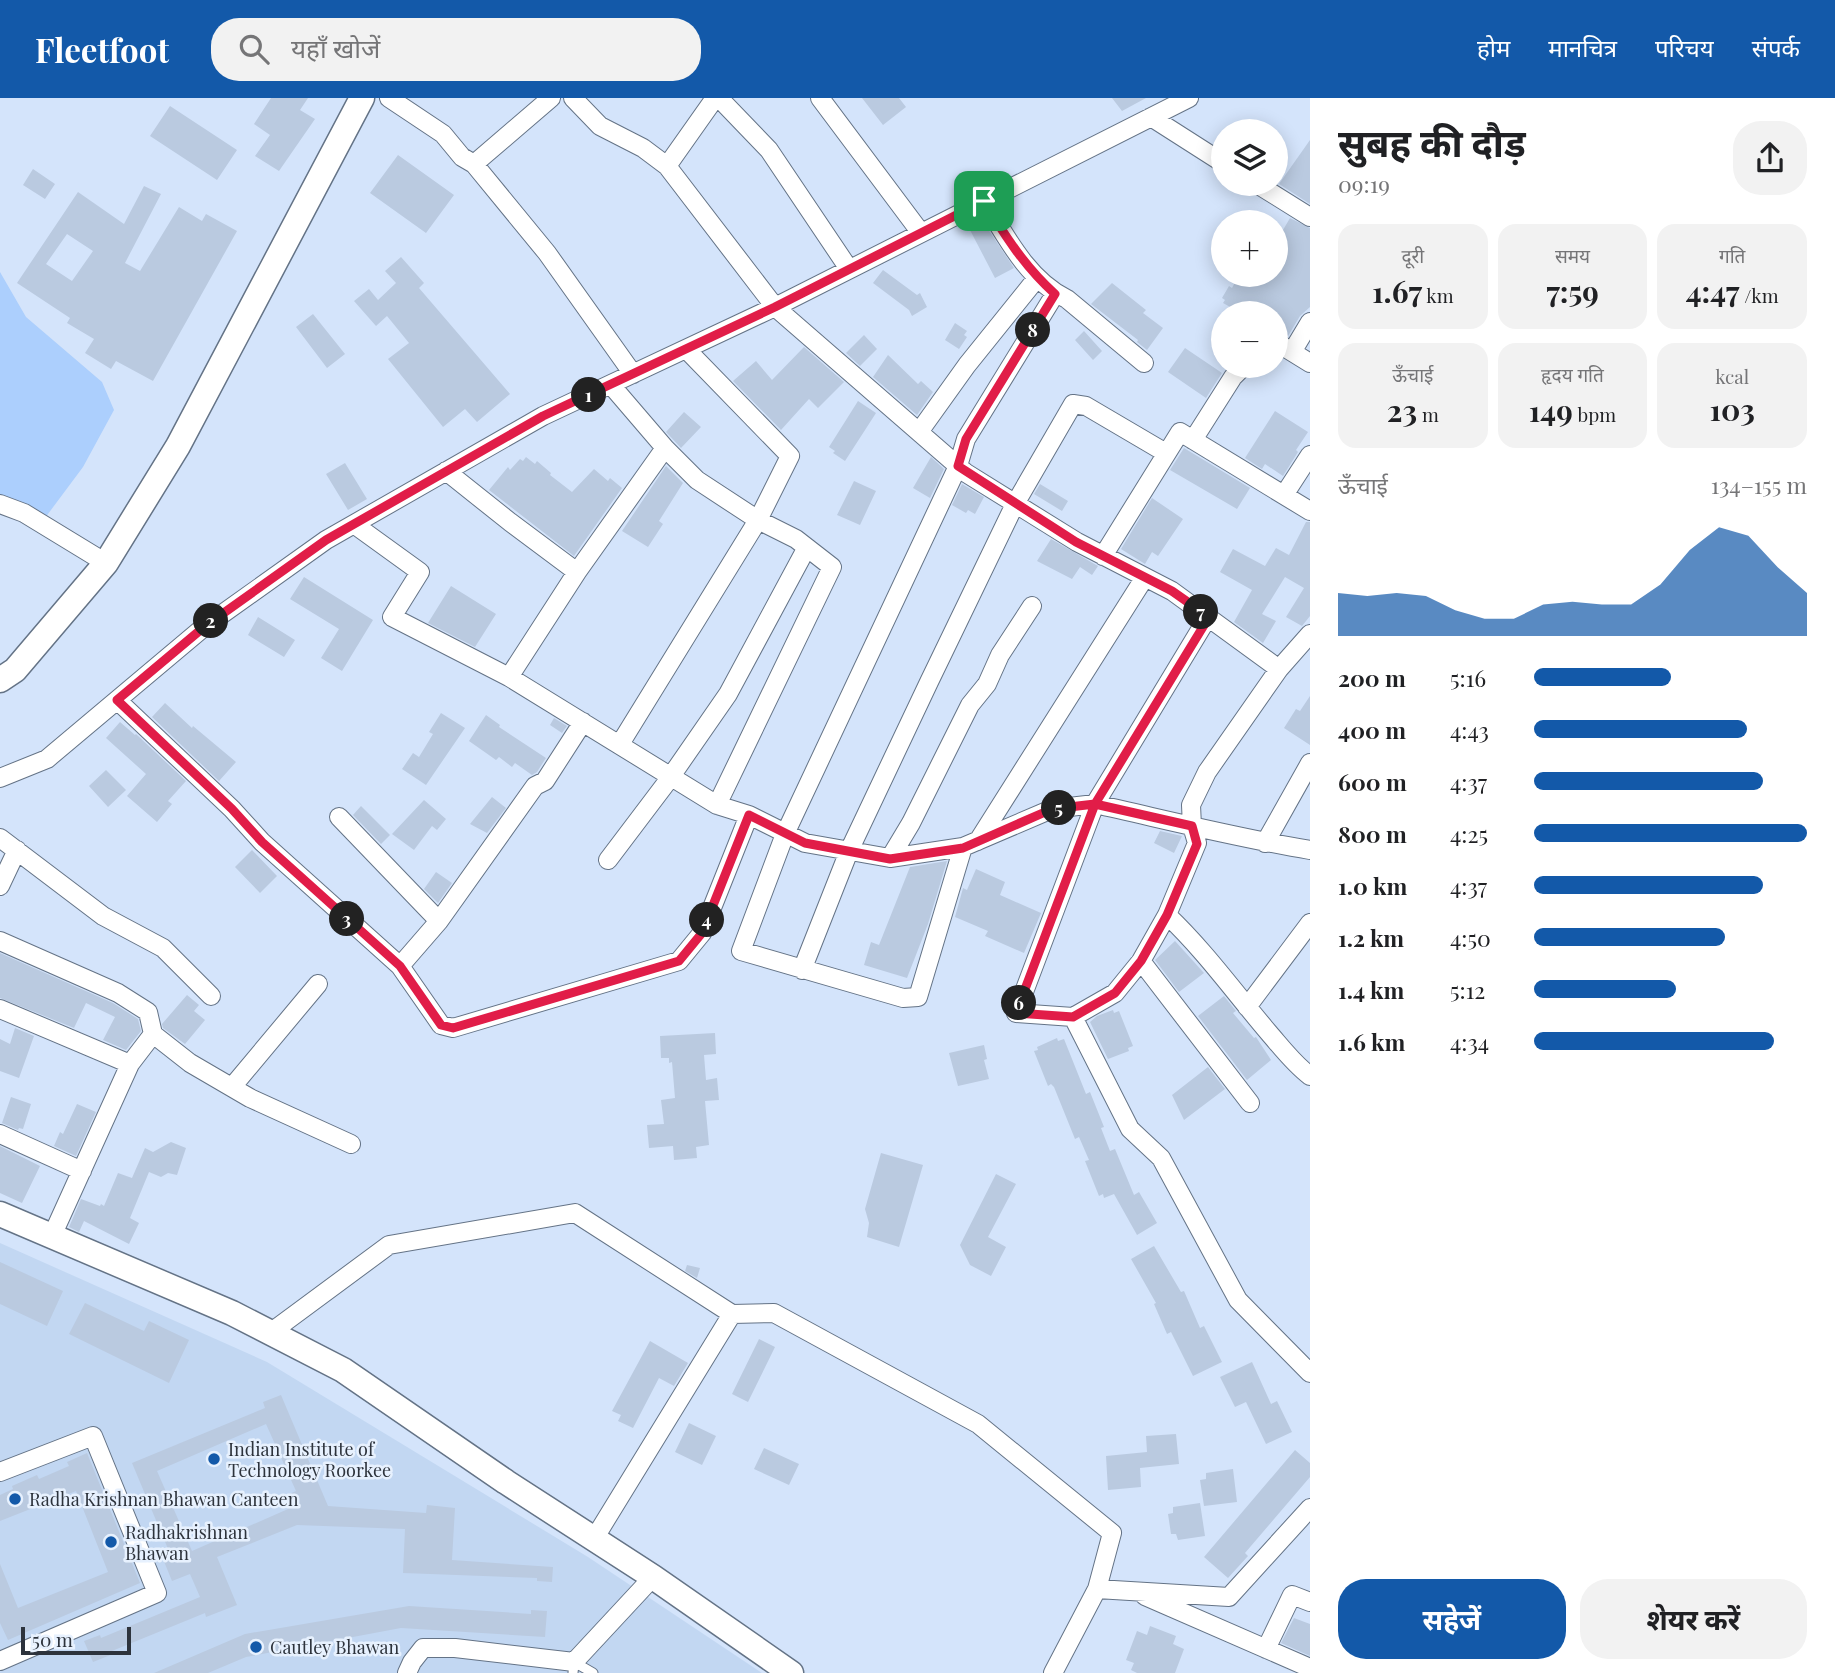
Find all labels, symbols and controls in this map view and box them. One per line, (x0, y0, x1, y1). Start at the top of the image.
search box (211, 18, 701, 81)
text: Fleetfoot (35, 27, 169, 71)
icon: search (235, 30, 273, 68)
text: यहाँ खोजें (291, 30, 380, 65)
text: होम (1477, 31, 1510, 63)
text: मानचित्र (1548, 31, 1617, 63)
text: परिचय (1655, 31, 1714, 63)
text: संपर्क (1752, 31, 1800, 63)
text: सुबह की दौड़ (1338, 116, 1526, 167)
map controls (1211, 119, 1288, 378)
button: layers (1211, 119, 1288, 196)
button: share (1733, 121, 1807, 195)
text: 09:19 (1338, 168, 1390, 199)
pin (954, 171, 1014, 231)
icon: arrive (965, 182, 1003, 220)
button: + (1211, 210, 1288, 287)
text: दूरी (1401, 242, 1424, 268)
text: समय (1555, 242, 1590, 268)
text: गति (1719, 242, 1745, 268)
text: 1.67 (1372, 271, 1422, 311)
text: 7:59 (1546, 271, 1599, 311)
text: 4:47 (1686, 271, 1739, 311)
text: km (1422, 282, 1454, 308)
text: /km (1739, 282, 1779, 308)
button: − (1211, 301, 1288, 378)
pin: 8 (1016, 313, 1050, 348)
text: 8 (1027, 316, 1038, 342)
text: ऊँचाई (1392, 361, 1433, 387)
text: हृदय गति (1541, 361, 1604, 387)
text: kcal (1715, 363, 1749, 389)
pin: 1 (572, 378, 606, 412)
text: 1 (585, 381, 592, 407)
text: 103 (1709, 389, 1755, 429)
text: 23 (1387, 390, 1417, 430)
text: 149 (1529, 390, 1573, 430)
text: m (1417, 401, 1439, 427)
text: bpm (1573, 401, 1616, 427)
text: ऊँचाई (1338, 469, 1388, 500)
text: 134–155 m (1711, 469, 1807, 500)
pin: 7 (1184, 594, 1218, 630)
text: 7 (1196, 598, 1205, 624)
pin: 2 (194, 603, 228, 638)
text: 2 (206, 607, 215, 633)
text: 200 m (1338, 662, 1406, 693)
text: 5:16 (1450, 662, 1486, 693)
text: 400 m (1338, 714, 1406, 745)
text: 4:43 (1450, 714, 1489, 745)
text: 600 m (1338, 766, 1407, 797)
text: 4:37 (1450, 766, 1487, 797)
pin: 5 (1042, 790, 1076, 826)
text: 5 (1054, 794, 1063, 820)
text: 800 m (1338, 818, 1407, 849)
text: 4:25 (1450, 818, 1488, 849)
text: 1.0 km (1338, 870, 1407, 901)
text: 4:37 (1450, 870, 1487, 901)
pin: 3 (330, 902, 364, 936)
pin: 4 (690, 902, 724, 938)
text: 3 (342, 905, 351, 931)
text: 4 (701, 906, 712, 932)
text: 1.2 km (1338, 922, 1404, 953)
text: 4:50 (1450, 922, 1491, 953)
text: 1.4 km (1338, 974, 1404, 1005)
text: 5:12 (1450, 974, 1485, 1005)
pin: 6 (1002, 986, 1036, 1020)
text: 6 (1013, 989, 1024, 1015)
text: 1.6 km (1338, 1026, 1405, 1057)
text: 4:34 (1450, 1026, 1489, 1057)
place label: Indian Institute of Technology Roorkee (228, 1437, 391, 1482)
marker: Indian Institute of Technology Roorkee (206, 1451, 222, 1467)
place label: Radha Krishnan Bhawan Canteen (29, 1487, 299, 1511)
marker: Radha Krishnan Bhawan Canteen (7, 1491, 23, 1507)
place label: Radhakrishnan Bhawan (125, 1520, 248, 1565)
marker: Radhakrishnan Bhawan (103, 1534, 119, 1550)
button: सहेजें (1338, 1579, 1566, 1659)
button: शेयर करें (1580, 1579, 1807, 1659)
scale bar (21, 1624, 131, 1656)
text: 50 m (32, 1626, 73, 1652)
place label: Cautley Bhawan (270, 1635, 399, 1659)
marker: Cautley Bhawan (248, 1639, 264, 1655)

